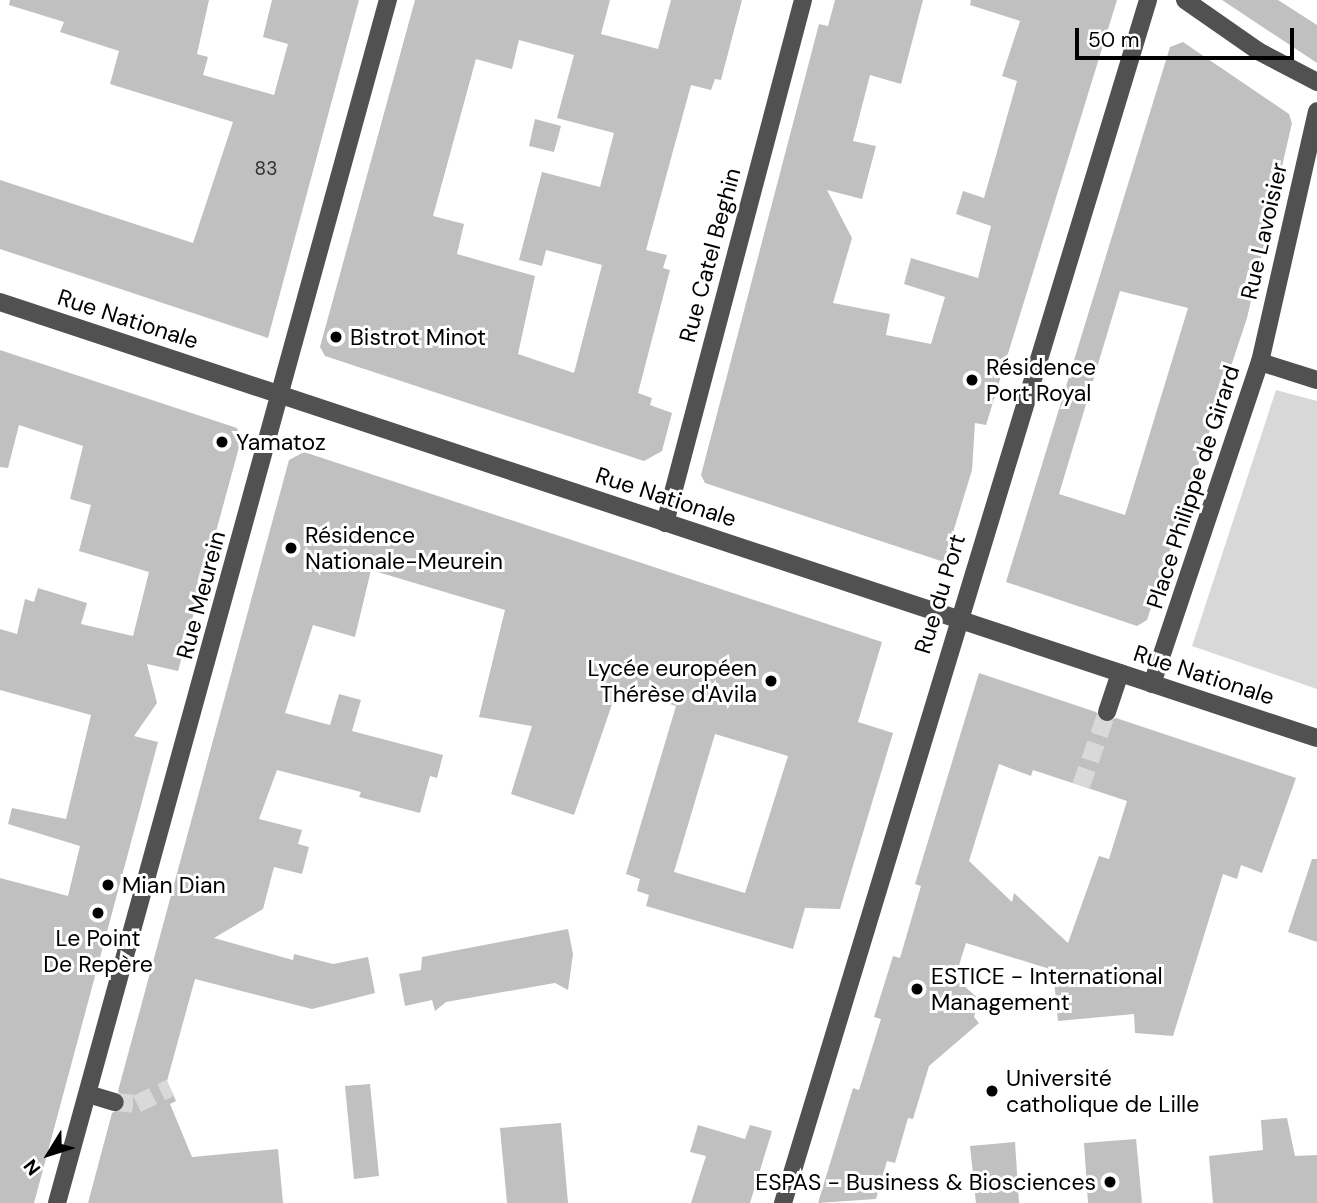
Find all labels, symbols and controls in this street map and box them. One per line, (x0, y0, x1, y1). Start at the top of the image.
scale bar (1079, 14, 1298, 58)
text: 50 m (1088, 26, 1139, 54)
house number: 83 (255, 158, 277, 180)
street label: Rue Lavoisier (1235, 160, 1293, 302)
street label: Rue Catel Beghin (673, 165, 747, 345)
street label: Rue Nationale (54, 283, 202, 355)
place label: Bistrot Minot (350, 323, 486, 351)
marker: Bistrot Minot (328, 329, 344, 345)
place label: Résidence Port Royal (986, 353, 1096, 407)
street label: Place Philippe de Girard (1141, 362, 1245, 612)
marker: Résidence Port Royal (964, 372, 980, 388)
place label: Yamatoz (236, 428, 326, 456)
marker: Yamatoz (214, 434, 230, 450)
street label: Rue Nationale (592, 461, 740, 533)
place label: Résidence Nationale-Meurein (305, 521, 503, 575)
street label: Rue Meurein (171, 528, 231, 662)
street label: Rue du Port (909, 531, 971, 657)
marker: Résidence Nationale-Meurein (283, 540, 299, 556)
street label: Rue Nationale (1130, 639, 1278, 711)
place label: Lycée européen Thérèse d'Avila (587, 654, 757, 708)
marker: Lycée européen Thérèse d'Avila (763, 673, 779, 689)
place label: Mian Dian (122, 871, 226, 899)
marker: Mian Dian (100, 877, 116, 893)
marker: Le Point De Repère (90, 905, 106, 921)
place label: Le Point De Repère (43, 924, 153, 978)
place label: ESTICE - International Management (931, 962, 1163, 1016)
marker: ESTICE - International Management (909, 981, 925, 997)
place label: Université catholique de Lille (1006, 1064, 1199, 1118)
marker: Université catholique de Lille (984, 1083, 1000, 1099)
north arrow (14, 1119, 84, 1189)
text: N (18, 1154, 46, 1180)
place label: ESPAS - Business & Biosciences (755, 1168, 1096, 1196)
marker: ESPAS - Business & Biosciences (1102, 1174, 1118, 1190)

